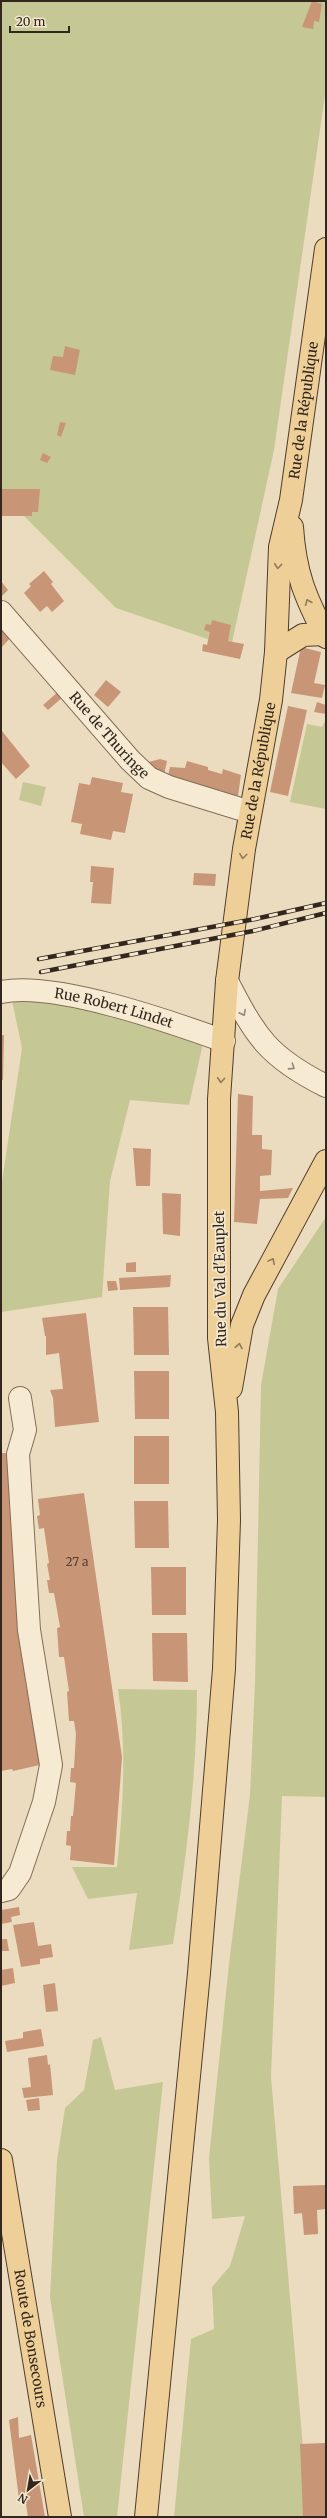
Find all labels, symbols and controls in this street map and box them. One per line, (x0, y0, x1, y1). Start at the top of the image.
scale bar (10, 8, 69, 34)
text: 20 m (16, 14, 45, 29)
street label: Rue de la République (285, 340, 322, 480)
one-way arrow (274, 563, 283, 569)
one-way arrow (305, 599, 313, 606)
street label: Rue de Thuringe (65, 688, 153, 783)
street label: Rue de la République (237, 701, 279, 841)
one-way arrow (239, 853, 248, 859)
street label: Rue Robert Lindet (53, 984, 176, 1032)
one-way arrow (239, 1008, 246, 1016)
one-way arrow (288, 1063, 295, 1070)
one-way arrow (216, 1077, 225, 1083)
street label: Rue du Val d'Eauplet (210, 1210, 230, 1347)
one-way arrow (267, 1257, 275, 1265)
one-way arrow (234, 1343, 242, 1349)
house number: 27 a (66, 1554, 89, 1569)
street label: Route de Bonsecours (10, 2268, 51, 2409)
north arrow (8, 2470, 48, 2510)
text: N (15, 2490, 30, 2507)

